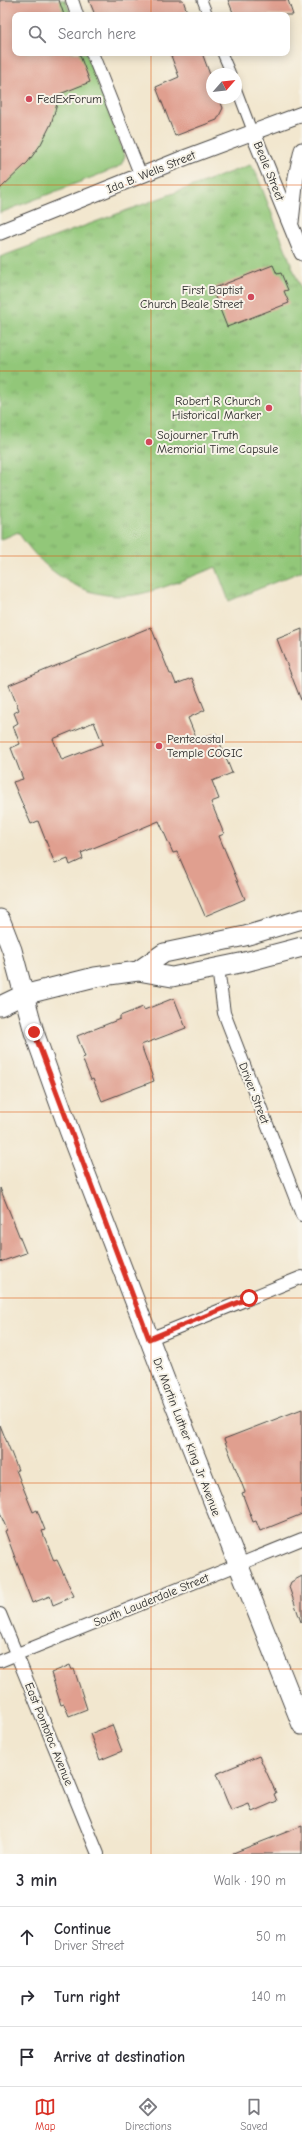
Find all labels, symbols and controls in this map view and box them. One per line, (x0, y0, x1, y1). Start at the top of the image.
search box (12, 12, 290, 56)
icon: search (26, 23, 48, 45)
text: Search here (58, 25, 136, 43)
north arrow (206, 68, 242, 104)
place label: FedExForum (37, 92, 102, 106)
marker: FedExForum (24, 94, 34, 104)
street label: Beale Street (251, 139, 287, 203)
street label: Ida B. Wells Street (105, 148, 198, 196)
place label: First Baptist Church Beale Street (140, 283, 244, 311)
marker: First Baptist Church Beale Street (246, 292, 256, 302)
place label: Robert R Church Historical Marker (172, 394, 261, 422)
marker: Robert R Church Historical Marker (264, 403, 274, 413)
place label: Sojourner Truth Memorial Time Capsule (157, 428, 278, 456)
marker: Sojourner Truth Memorial Time Capsule (144, 437, 154, 447)
place label: Pentecostal Temple COGIC (167, 732, 243, 760)
marker: Pentecostal Temple COGIC (154, 741, 164, 751)
route end (25, 1023, 43, 1041)
street label: Driver Street (236, 1060, 272, 1126)
route start (240, 1289, 258, 1307)
street label: Dr. Martin Luther King Jr Avenue (150, 1356, 224, 1518)
street label: South Lauderdale Street (91, 1570, 211, 1630)
street label: East Pontotoc Avenue (22, 1680, 76, 1788)
text: 3 min (16, 1871, 57, 1890)
text: Walk · 190 m (214, 1873, 286, 1888)
text: Continue (54, 1920, 111, 1938)
icon: ahead (16, 1926, 38, 1948)
text: 50 m (256, 1929, 286, 1944)
text: Driver Street (54, 1938, 124, 1953)
icon: right (16, 1986, 38, 2008)
text: Turn right (54, 1988, 120, 2006)
text: 140 m (252, 1989, 286, 2004)
icon: arrive (16, 2046, 38, 2068)
text: Arrive at destination (54, 2048, 185, 2066)
tab: Map (34, 2096, 56, 2133)
tab: Directions (125, 2096, 172, 2133)
tab: Saved (240, 2096, 268, 2133)

